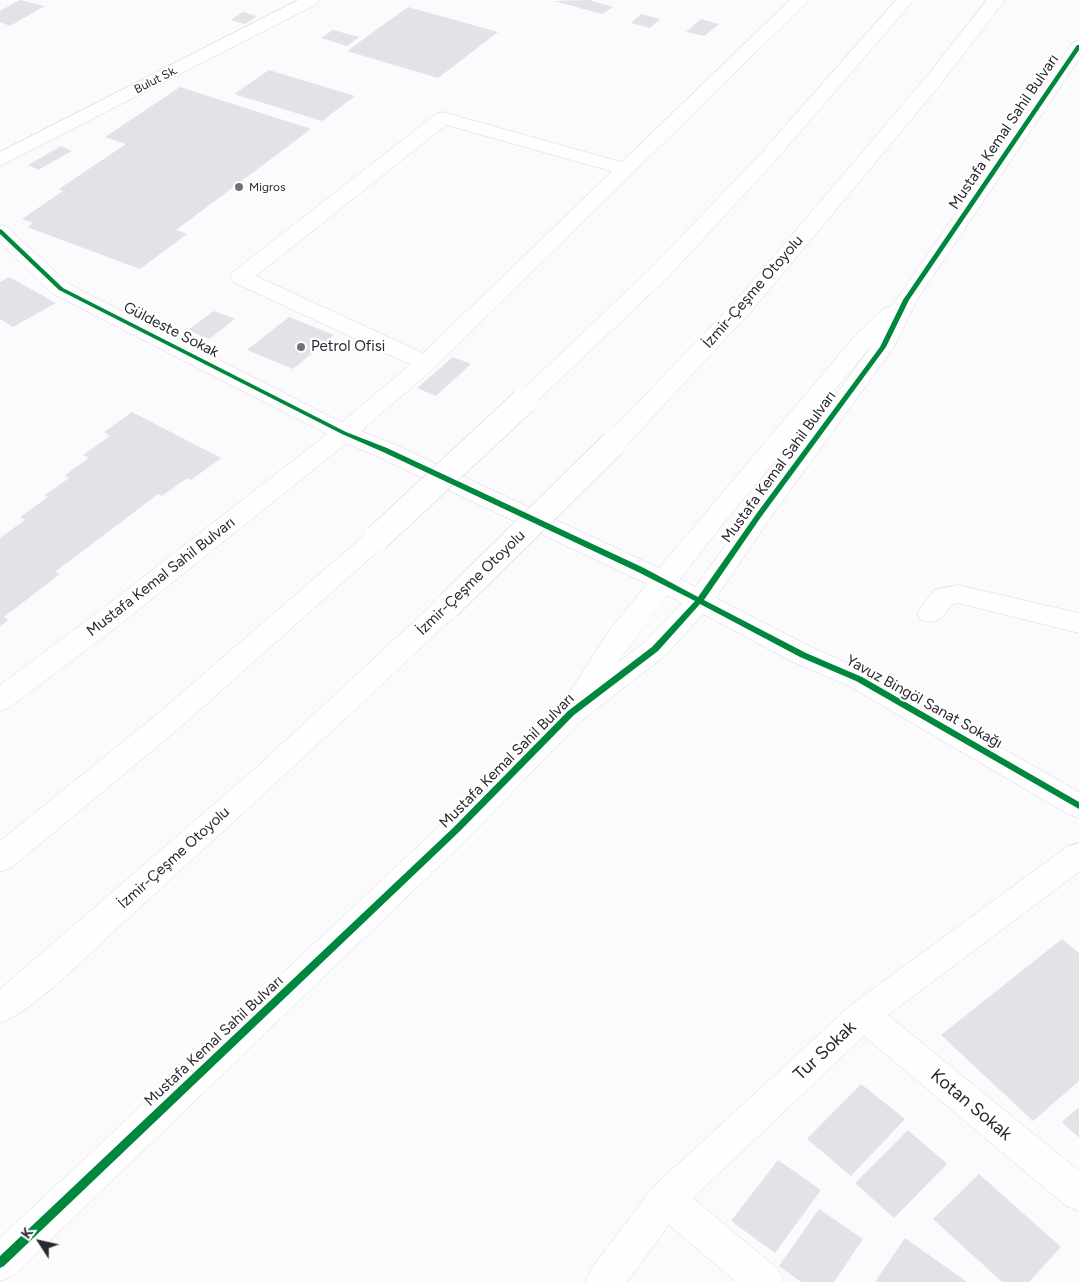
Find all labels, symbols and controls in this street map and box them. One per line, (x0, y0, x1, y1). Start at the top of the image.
street label: Mustafa Kemal Sahil Bulvarı (945, 51, 1063, 213)
street label: Bulut Sk. (132, 63, 180, 97)
place label: Migros (249, 180, 286, 194)
marker: Migros (233, 181, 245, 193)
street label: İzmir-Çeşme Otoyolu (699, 232, 807, 352)
street label: Güldeste Sokak (120, 298, 222, 362)
place label: Petrol Ofisi (311, 338, 385, 356)
marker: Petrol Ofisi (295, 341, 307, 353)
street label: Mustafa Kemal Sahil Bulvarı (718, 388, 840, 546)
street label: Mustafa Kemal Sahil Bulvarı (83, 514, 239, 640)
street label: İzmir-Çeşme Otoyolu (413, 527, 529, 639)
street label: Yavuz Bingöl Sanat Sokağı (843, 652, 1005, 752)
street label: Mustafa Kemal Sahil Bulvarı (436, 690, 578, 832)
street label: İzmir-Çeşme Otoyolu (115, 803, 233, 913)
street label: Mustafa Kemal Sahil Bulvarı (141, 972, 287, 1110)
street label: Tur Sokak (789, 1017, 861, 1085)
street label: Kotan Sokak (926, 1065, 1016, 1145)
north arrow (15, 1217, 65, 1267)
text: K (18, 1224, 37, 1242)

